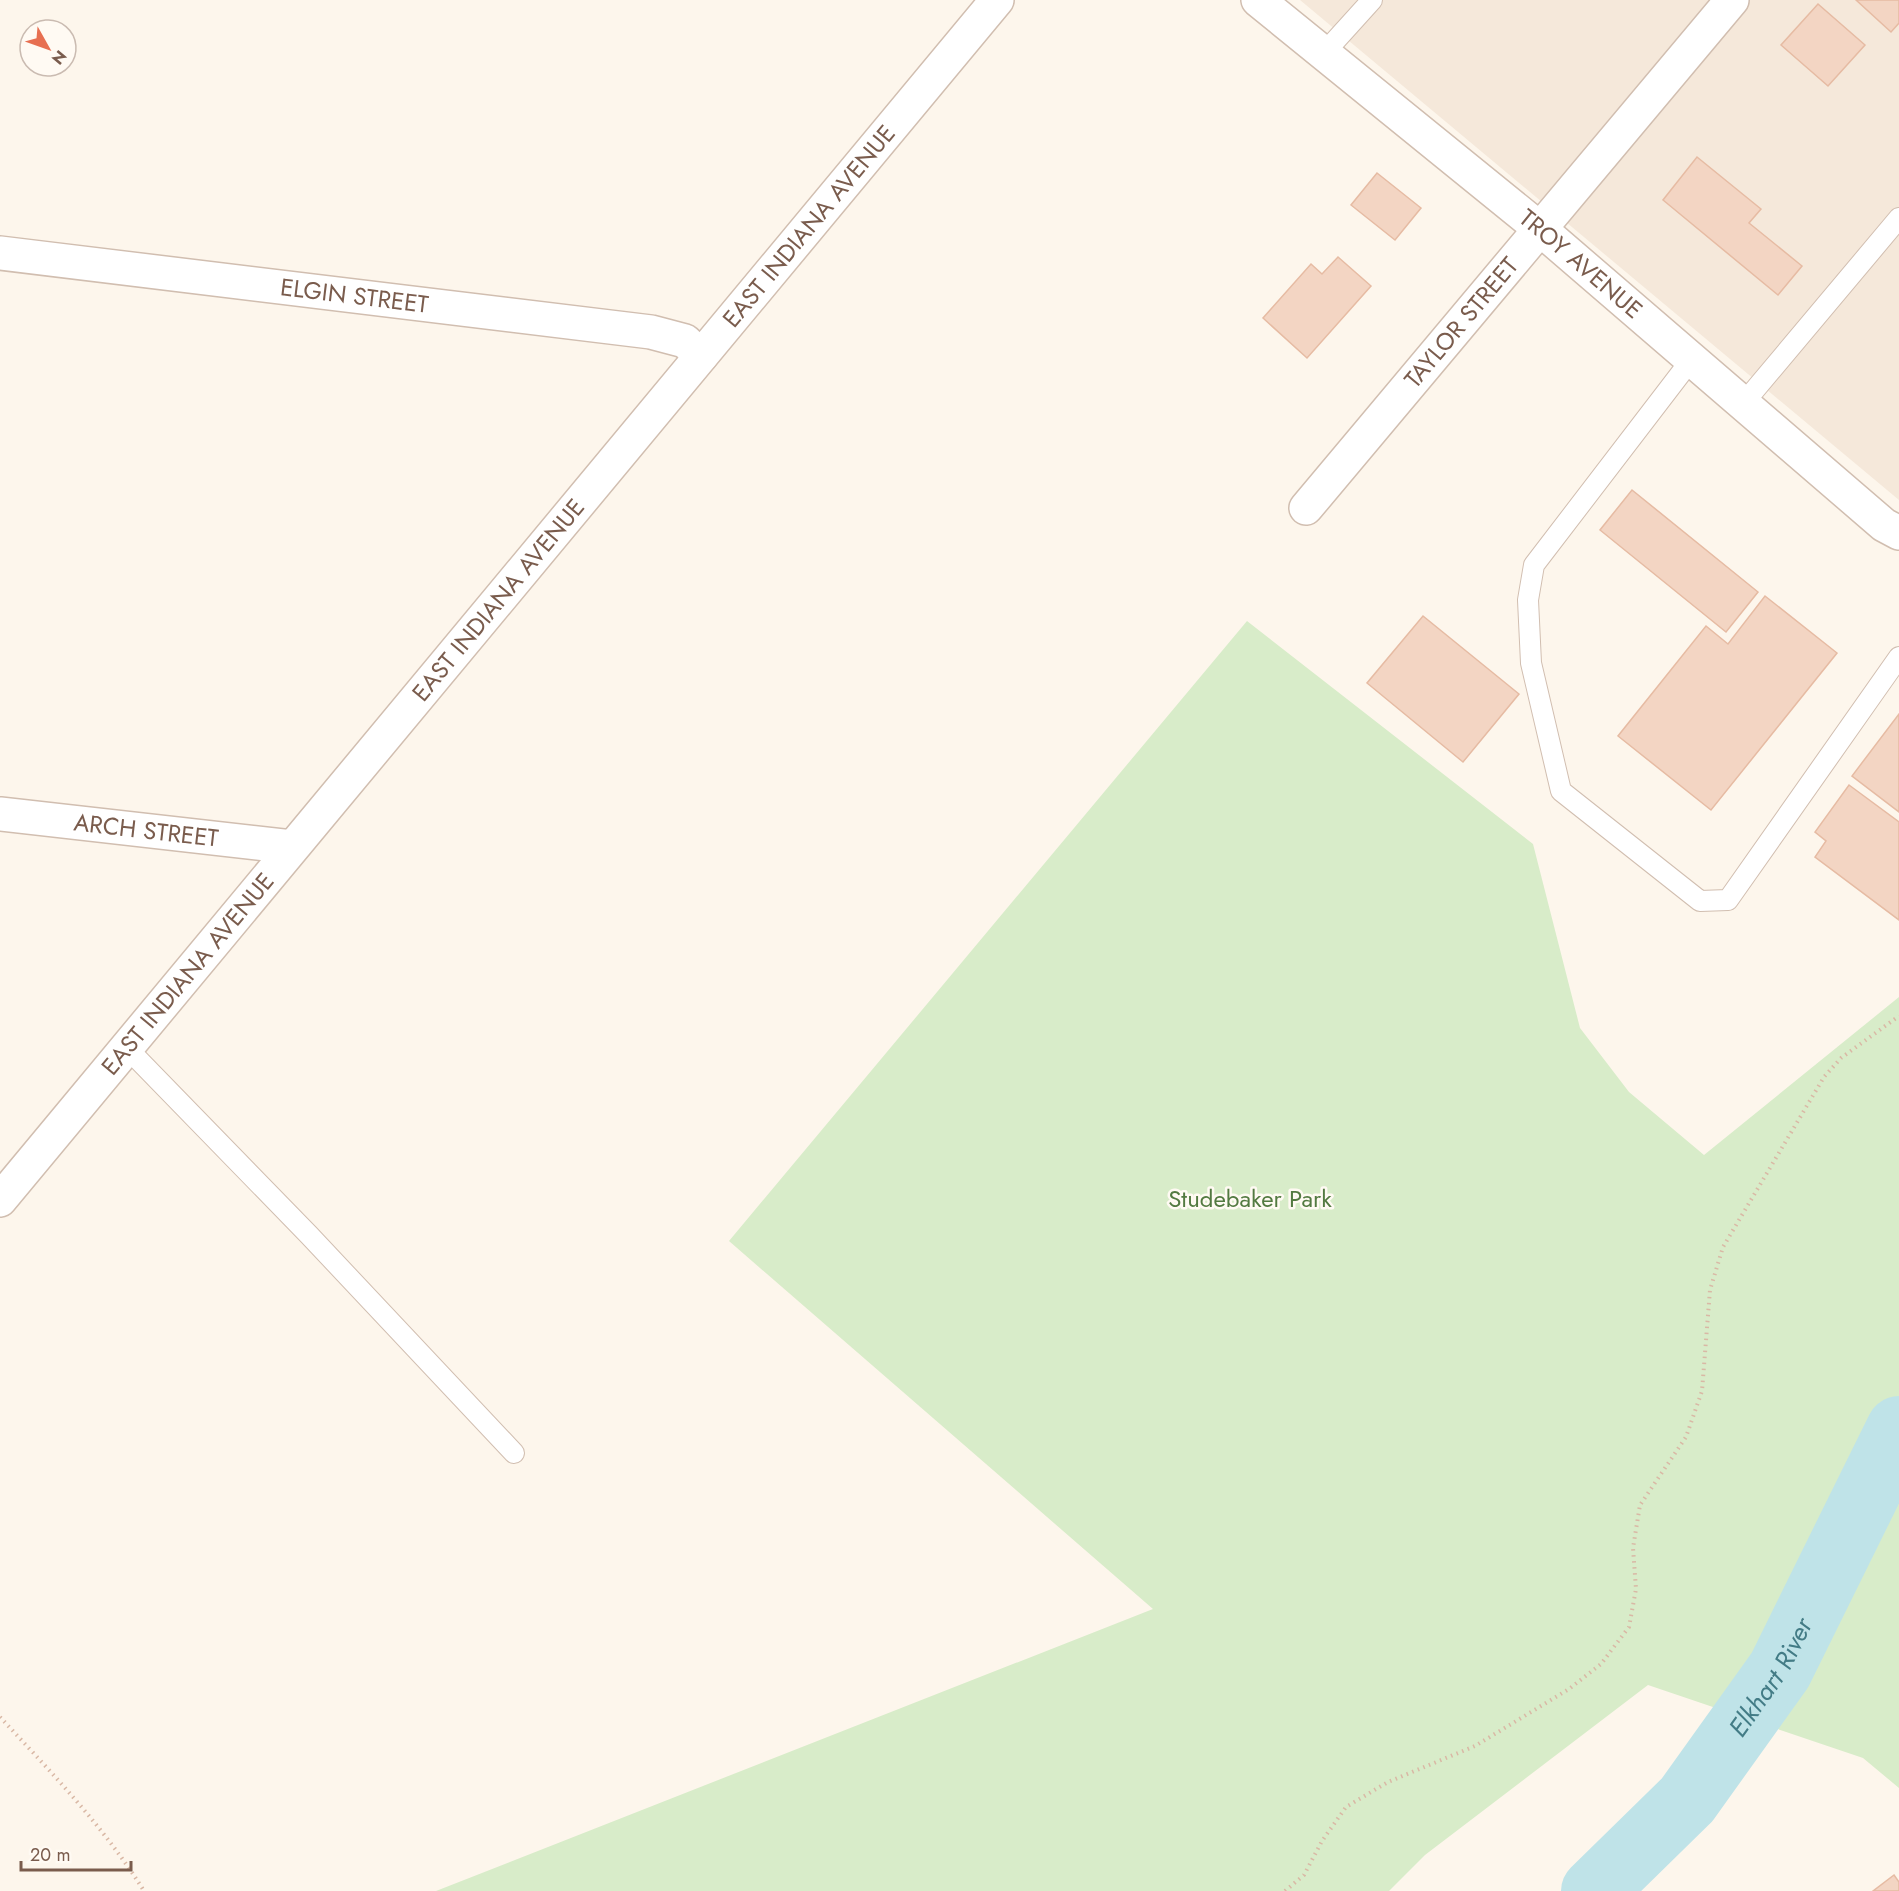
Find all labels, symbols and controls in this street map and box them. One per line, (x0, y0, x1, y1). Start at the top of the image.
north arrow (18, 18, 78, 78)
text: N (46, 45, 72, 70)
street label: EAST INDIANA AVENUE (714, 117, 903, 335)
street label: TROY AVENUE (1512, 201, 1650, 327)
street label: TAYLOR STREET (1396, 249, 1526, 395)
street label: ELGIN STREET (278, 269, 431, 322)
street label: EAST INDIANA AVENUE (403, 491, 593, 709)
street label: ARCH STREET (72, 804, 220, 856)
street label: EAST INDIANA AVENUE (93, 865, 282, 1082)
park label: Studebaker Park (1168, 1181, 1332, 1216)
water label: Elkhart River (1719, 1610, 1822, 1744)
scale bar (21, 1834, 130, 1872)
text: 20 m (30, 1842, 70, 1868)

